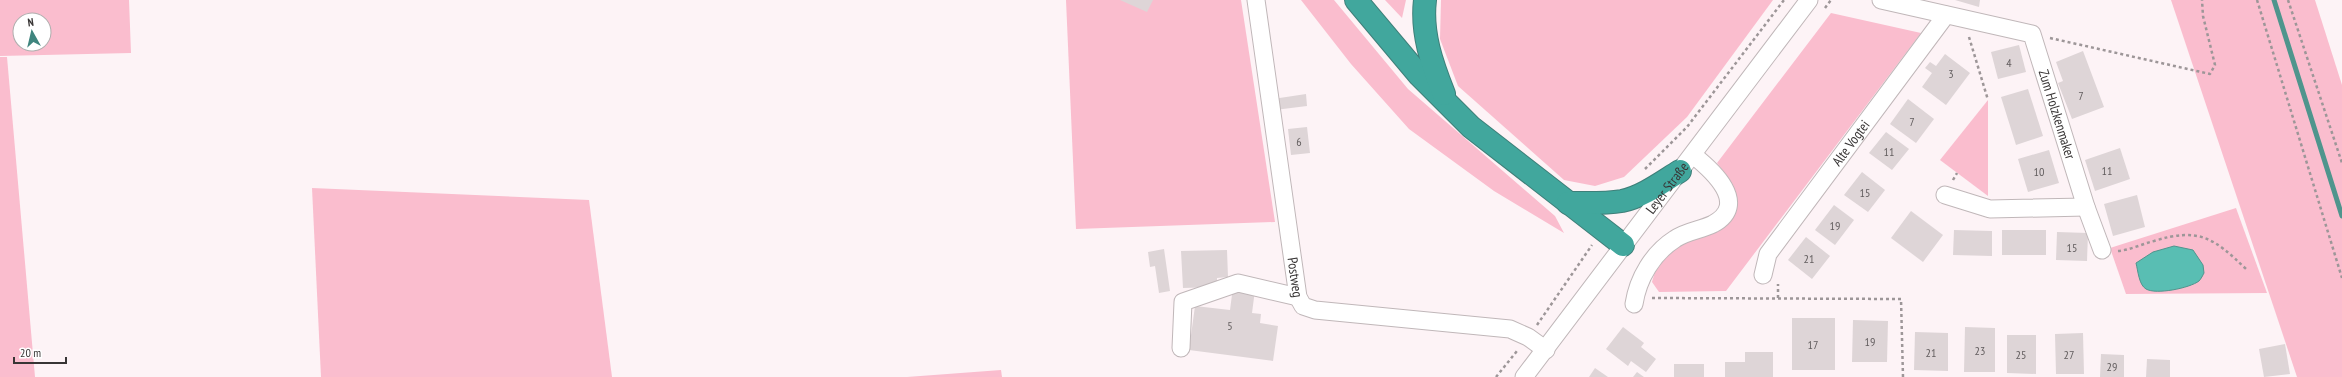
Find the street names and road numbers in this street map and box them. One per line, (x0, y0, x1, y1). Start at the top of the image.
street label: Zum Holzkenmaker (2035, 67, 2080, 162)
street label: Alte Vogtei (1828, 117, 1874, 169)
street label: Leyer Straße (1641, 158, 1692, 218)
street label: Postweg (1283, 256, 1307, 299)

